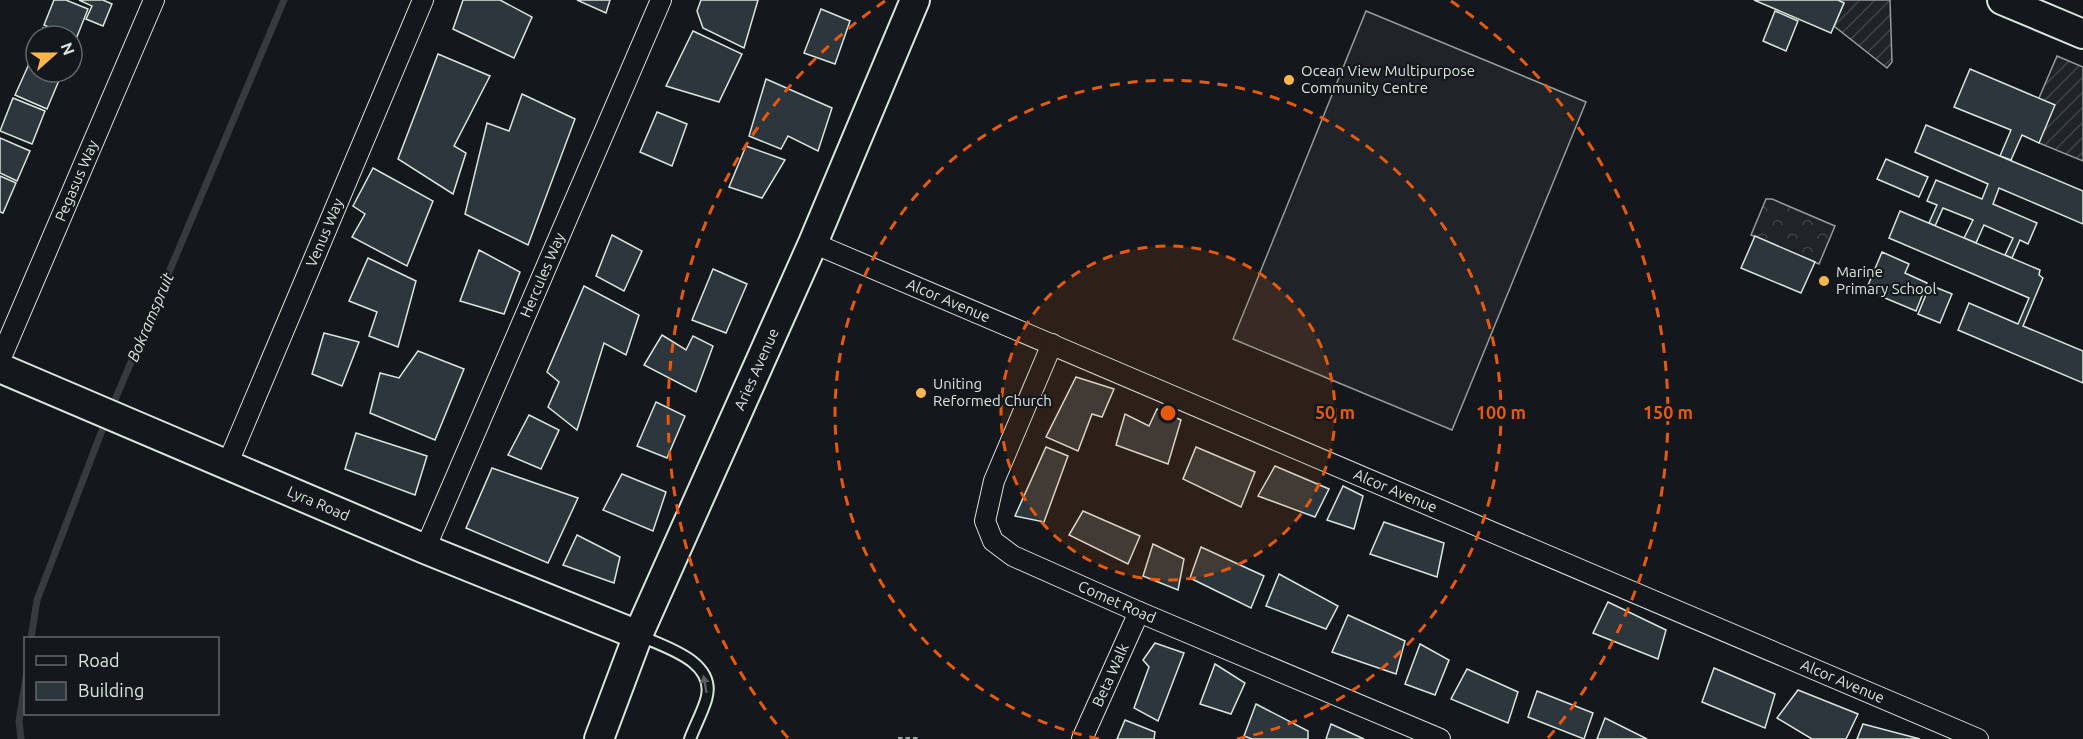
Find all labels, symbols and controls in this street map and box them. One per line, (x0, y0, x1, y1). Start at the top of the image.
north arrow (24, 24, 84, 84)
text: N (57, 40, 79, 57)
place label: Ocean View Multipurpose Community Centre (1301, 62, 1475, 96)
marker: Ocean View Multipurpose Community Centre (1282, 73, 1296, 87)
street label: Pegasus Way (51, 137, 101, 224)
street label: Venus Way (302, 196, 346, 269)
street label: Hercules Way (517, 230, 568, 320)
place label: Marine Primary School (1836, 263, 1937, 297)
water label: Bokramspruit (123, 269, 177, 364)
marker: Marine Primary School (1817, 274, 1831, 288)
street label: Alcor Avenue (904, 275, 993, 325)
street label: Aries Avenue (730, 326, 782, 413)
place label: Uniting Reformed Church (933, 375, 1052, 409)
marker: Uniting Reformed Church (914, 386, 928, 400)
text: 50 m (1315, 402, 1355, 422)
text: 100 m (1476, 402, 1526, 422)
text: 150 m (1643, 402, 1693, 422)
centre of rings (1158, 403, 1178, 423)
street label: Alcor Avenue (1351, 465, 1440, 516)
street label: Lyra Road (285, 482, 352, 524)
street label: Comet Road (1076, 577, 1159, 626)
legend (24, 637, 219, 715)
street label: Beta Walk (1089, 640, 1132, 709)
text: Road (78, 650, 120, 670)
street label: Alcor Avenue (1798, 656, 1887, 706)
one-way arrow (701, 675, 710, 694)
text: Building (78, 680, 144, 700)

